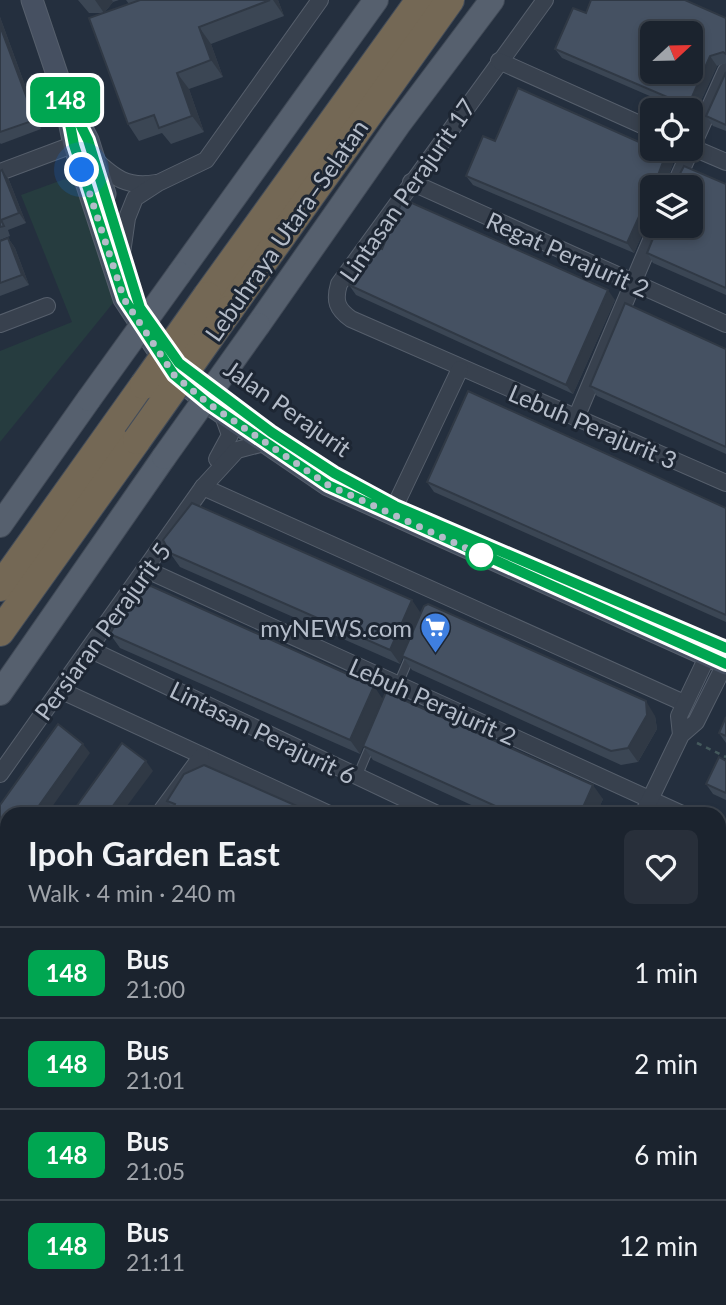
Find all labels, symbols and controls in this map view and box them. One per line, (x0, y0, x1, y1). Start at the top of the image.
north arrow (640, 21, 704, 84)
map controls (640, 21, 703, 238)
line badge: 148 (25, 77, 105, 123)
text: 148 (44, 85, 86, 114)
street label: Lintasan Perajurit 17 (333, 93, 481, 287)
button: locate (640, 98, 703, 161)
street label: Lebuhraya Utara–Selatan (198, 114, 374, 346)
your location (64, 152, 99, 187)
button: layers (640, 175, 703, 238)
street label: Regat Perajurit 2 (482, 205, 654, 303)
street label: Jalan Perajurit (219, 354, 357, 463)
street label: Lebuh Perajurit 3 (505, 378, 681, 474)
street label: Persiaran Perajurit 5 (28, 537, 176, 725)
unlabelled marker (466, 540, 496, 570)
supermarket icon: myNEWS.com (418, 610, 452, 654)
place label: myNEWS.com (260, 613, 412, 642)
street label: Lebuh Perajurit 2 (345, 651, 521, 751)
street label: Lintasan Perajurit 6 (165, 674, 361, 790)
button: heart (624, 830, 698, 904)
text: Ipoh Garden East (28, 833, 280, 873)
text: Walk · 4 min · 240 m (28, 879, 236, 907)
text: Bus (126, 943, 169, 975)
text: 1 min (634, 957, 698, 989)
text: 148 (46, 958, 87, 987)
text: 21:00 (126, 975, 185, 1003)
text: Bus (126, 1034, 169, 1066)
text: 2 min (634, 1048, 698, 1080)
text: 148 (46, 1049, 87, 1078)
text: 21:01 (126, 1066, 185, 1094)
text: Bus (126, 1125, 169, 1157)
text: 6 min (634, 1139, 698, 1171)
text: 148 (46, 1140, 87, 1169)
text: 21:05 (126, 1157, 185, 1185)
text: Bus (126, 1216, 169, 1248)
text: 12 min (619, 1230, 698, 1262)
text: 148 (46, 1231, 87, 1260)
text: 21:11 (126, 1248, 185, 1276)

